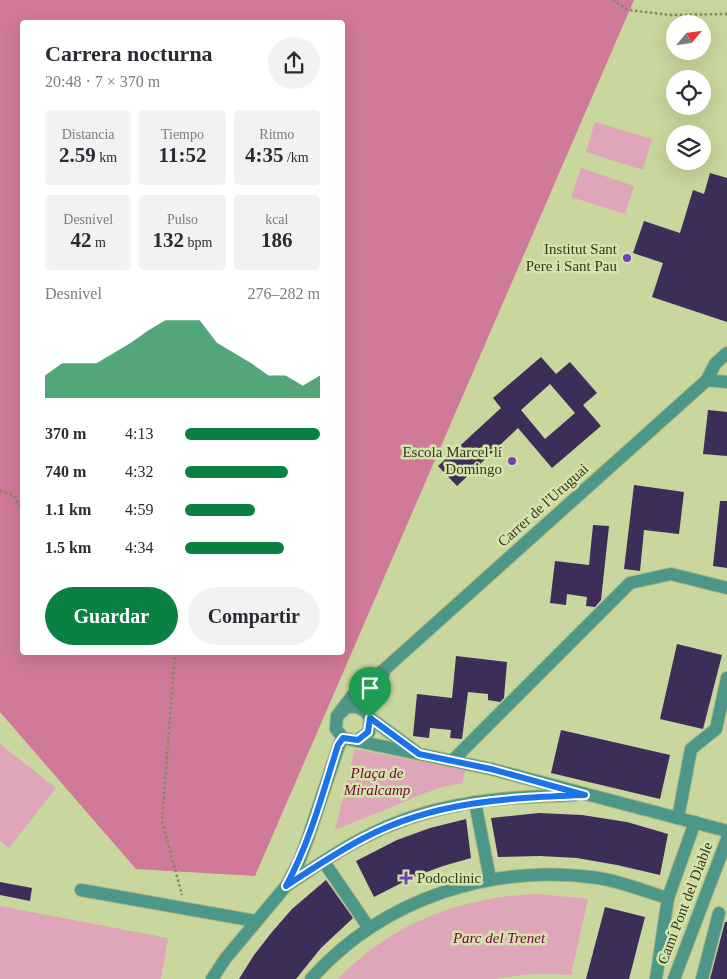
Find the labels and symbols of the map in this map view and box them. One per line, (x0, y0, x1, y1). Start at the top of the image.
north arrow (666, 15, 711, 60)
place label: Institut Sant Pere i Sant Pau (526, 241, 618, 274)
marker: Institut Sant Pere i Sant Pau (621, 252, 633, 264)
place label: Escola Marcel·lí Domingo (402, 444, 502, 477)
marker: Escola Marcel·lí Domingo (506, 455, 518, 467)
street label: Carrer de l'Uruguai (495, 460, 591, 550)
pin (349, 667, 391, 718)
park label: Plaça de Miralcamp (343, 765, 411, 798)
street label: Camí Pont del Diable (654, 839, 716, 966)
place label: Podoclinic (417, 870, 482, 886)
marker: Podoclinic (399, 871, 413, 885)
park label: Parc del Trenet (452, 930, 546, 946)

